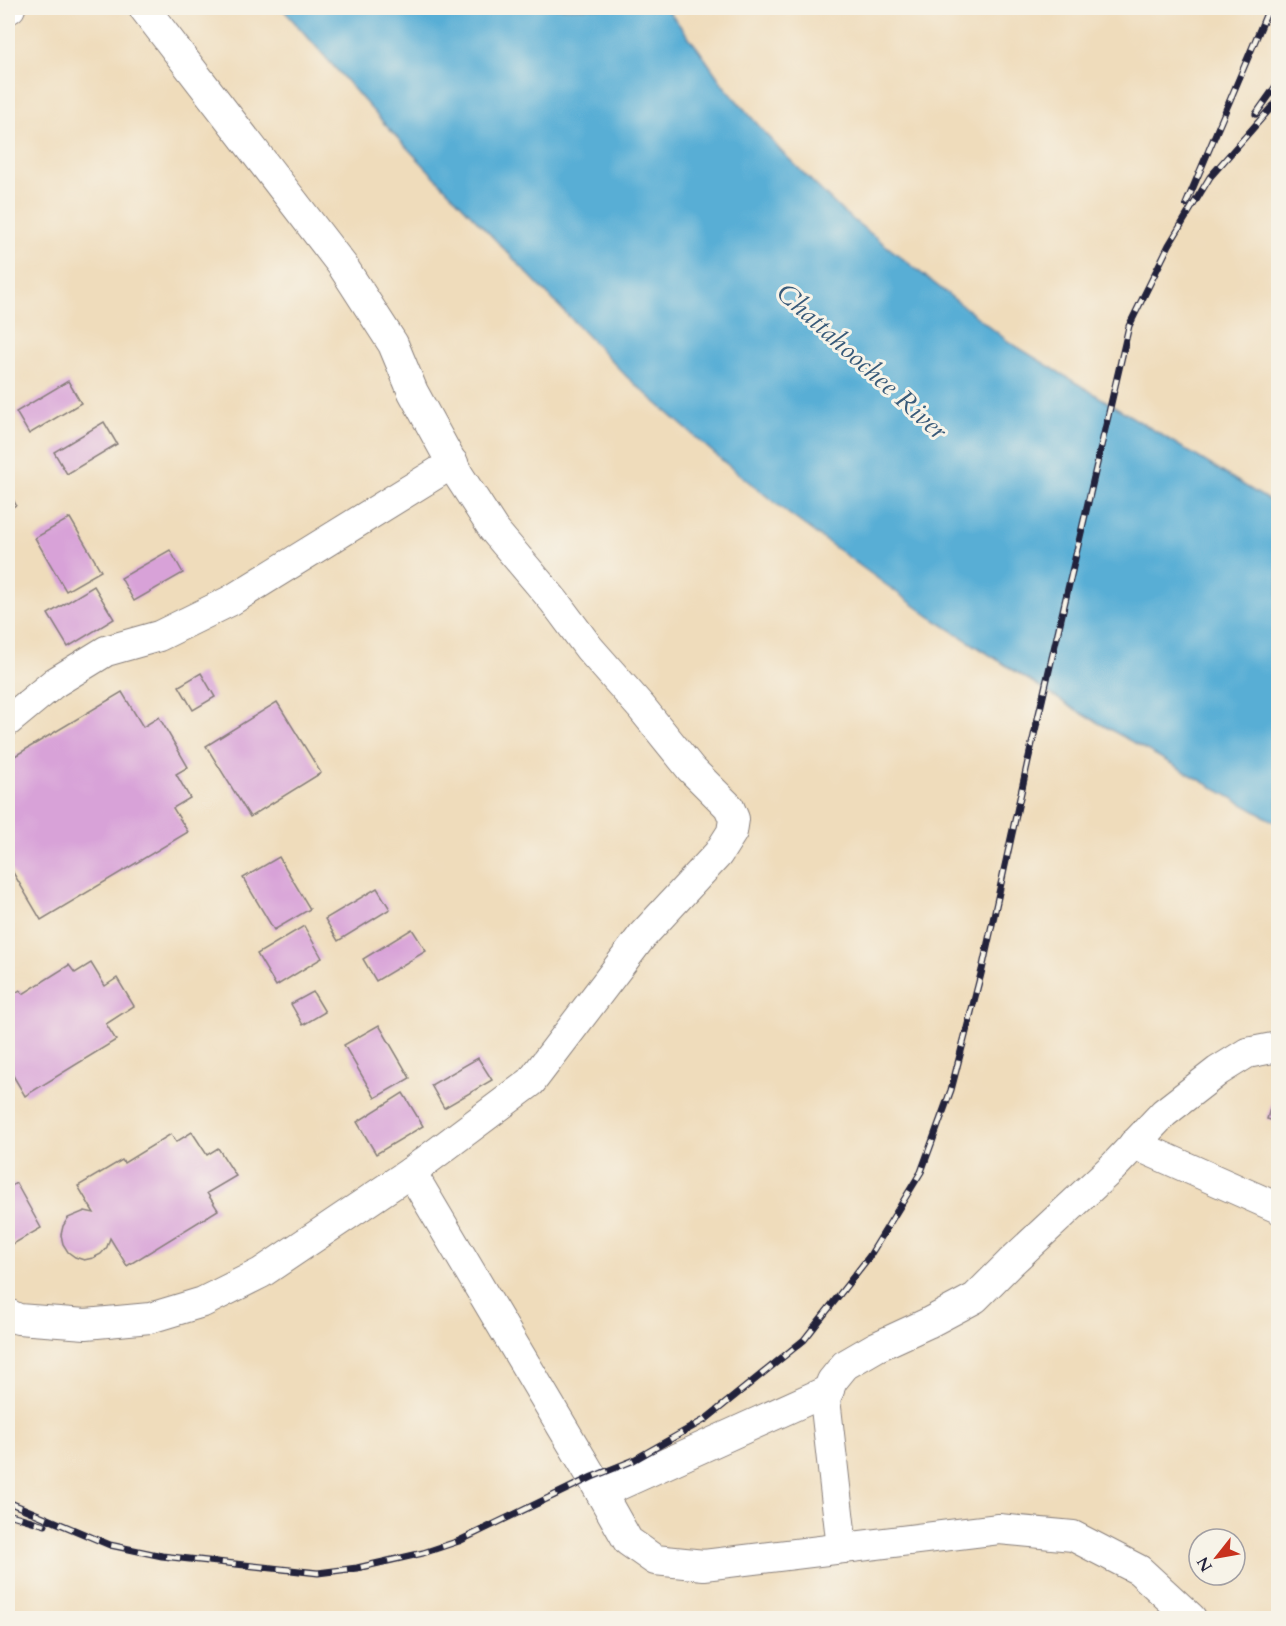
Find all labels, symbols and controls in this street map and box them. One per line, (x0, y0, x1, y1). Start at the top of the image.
water label: Chattahoochee River (768, 275, 956, 449)
north arrow (1187, 1527, 1247, 1587)
text: N (1192, 1552, 1218, 1576)

